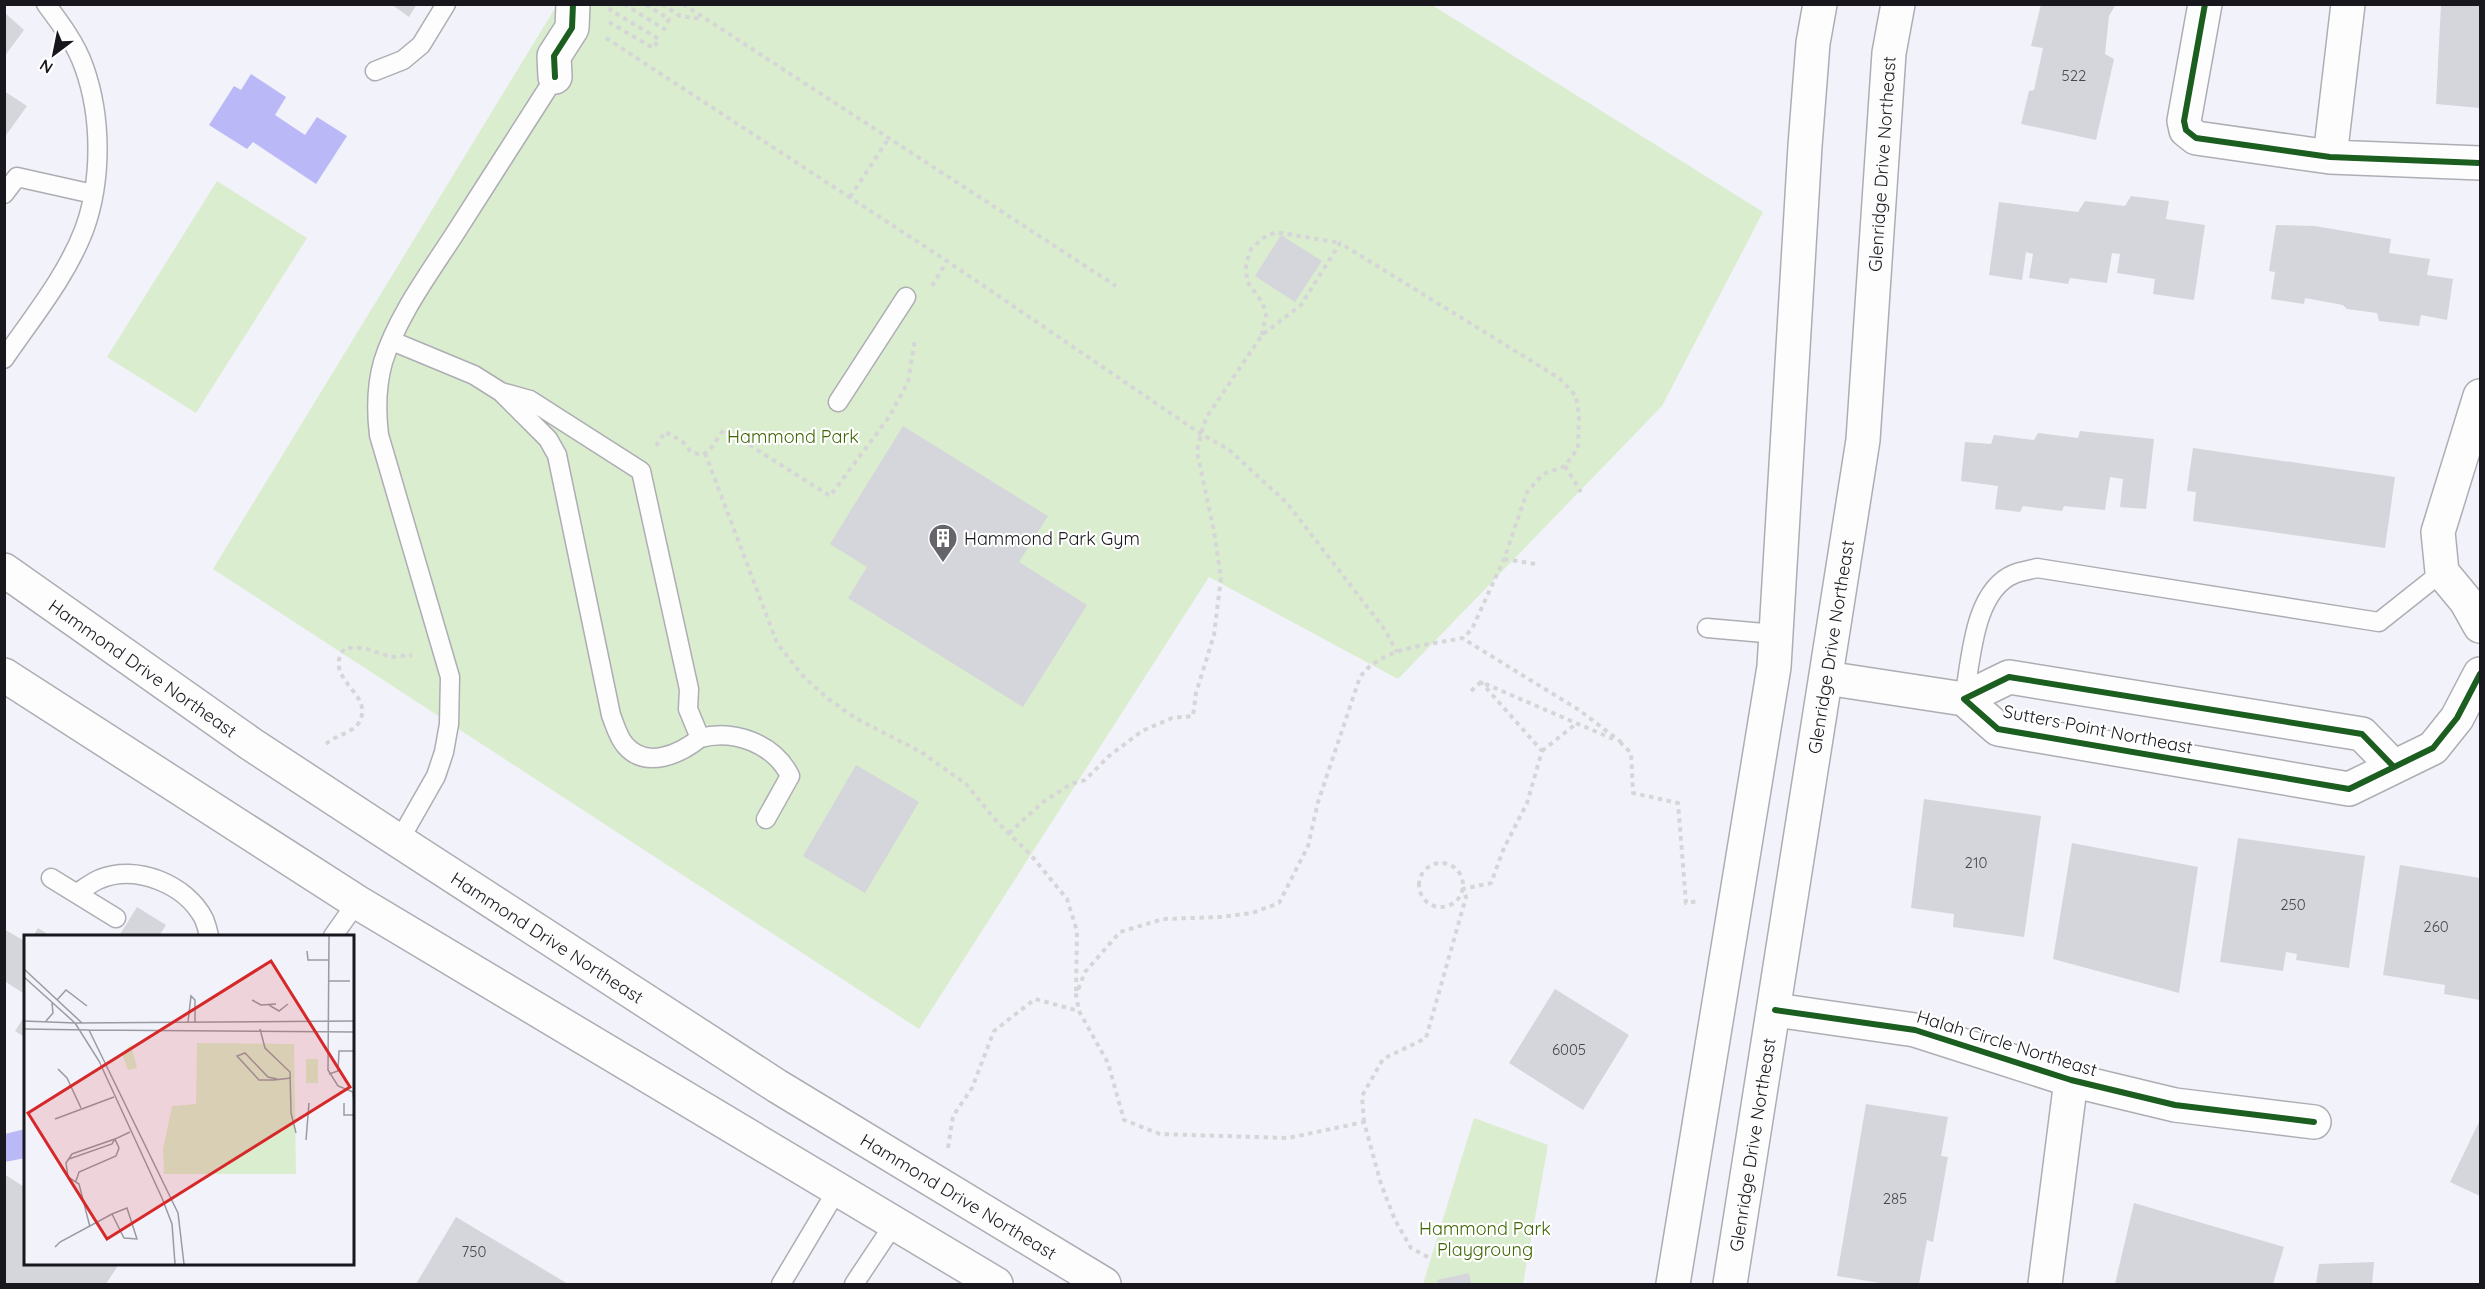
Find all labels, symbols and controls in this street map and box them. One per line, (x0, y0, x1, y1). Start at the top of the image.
north arrow (24, 24, 84, 84)
text: N (36, 55, 56, 78)
street label: Glenridge Drive Northeast (1863, 55, 1900, 273)
house number: 522 (2062, 66, 2086, 85)
park label: Hammond Park (727, 425, 859, 448)
building icon: Hammond Park Gym (927, 522, 959, 564)
place label: Hammond Park Gym (964, 527, 1140, 550)
street label: Glenridge Drive Northeast (1802, 538, 1859, 755)
street label: Hammond Drive Northeast (44, 594, 242, 742)
street label: Sutters Point Northeast (2001, 699, 2195, 759)
house number: 210 (1965, 853, 1987, 872)
street label: Hammond Drive Northeast (447, 866, 648, 1008)
house number: 250 (2280, 895, 2306, 914)
house number: 260 (2423, 917, 2449, 936)
inset map (24, 935, 354, 1265)
street label: Halah Circle Northeast (1914, 1005, 2100, 1081)
street label: Glenridge Drive Northeast (1724, 1036, 1780, 1253)
house number: 6005 (1552, 1040, 1586, 1059)
street label: Hammond Drive Northeast (856, 1128, 1061, 1264)
house number: 285 (1883, 1189, 1907, 1208)
park label: Hammond Park Playgroung (1419, 1217, 1551, 1261)
house number: 750 (462, 1242, 486, 1261)

